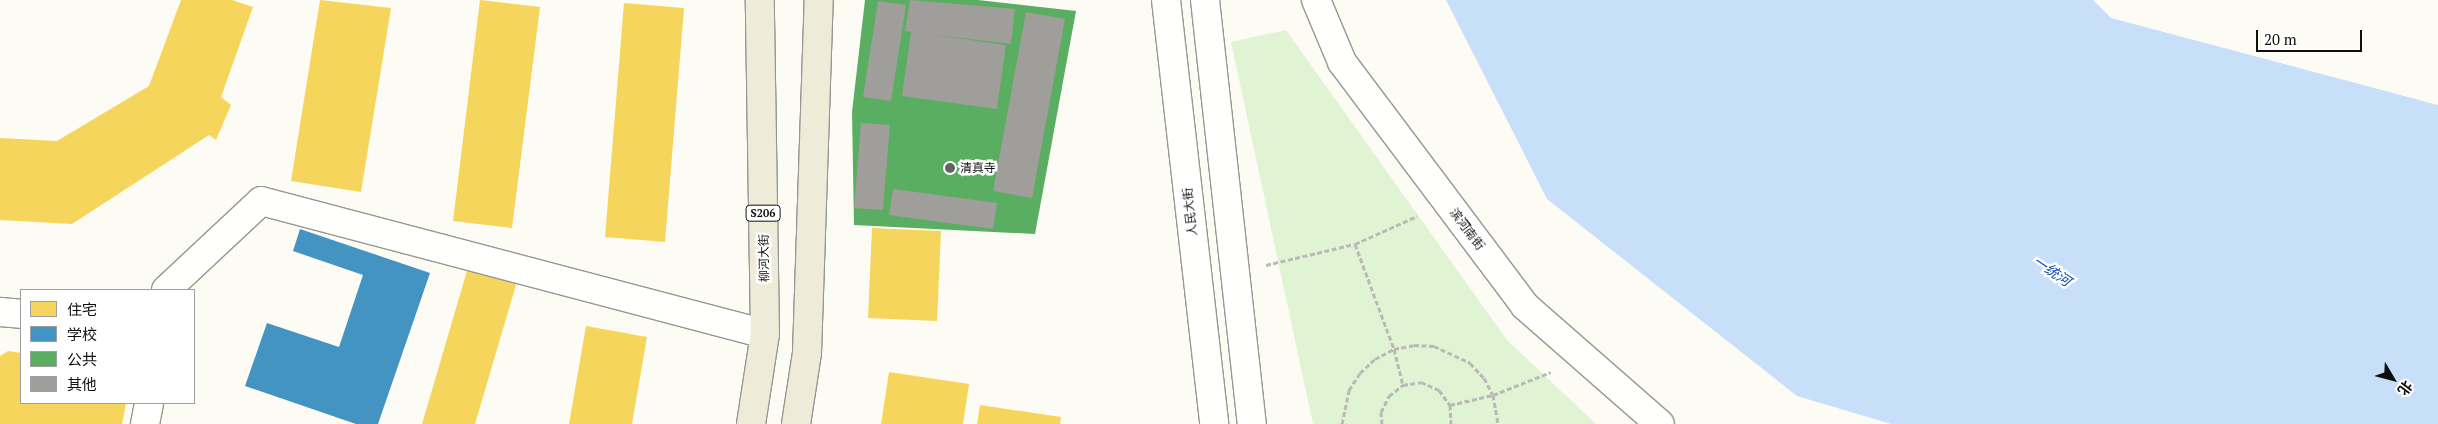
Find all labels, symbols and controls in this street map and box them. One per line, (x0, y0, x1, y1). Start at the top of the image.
scale bar (2258, 20, 2364, 52)
text: 20 m (2264, 29, 2297, 49)
place label: 清真寺 (960, 161, 996, 175)
marker: 清真寺 (944, 162, 956, 174)
street label: 人民大街 (1180, 187, 1200, 237)
road number: S206 (746, 204, 780, 222)
street label: 滨河南街 (1447, 205, 1487, 253)
street label: 柳河大街 (756, 234, 772, 282)
water label: 一统河 (2030, 252, 2074, 290)
legend (20, 289, 195, 404)
text: 住宅 (67, 299, 97, 319)
text: 学校 (67, 324, 97, 344)
text: 公共 (67, 349, 97, 369)
north arrow (2368, 354, 2418, 404)
text: 其他 (67, 374, 97, 394)
text: 北 (2394, 377, 2417, 400)

